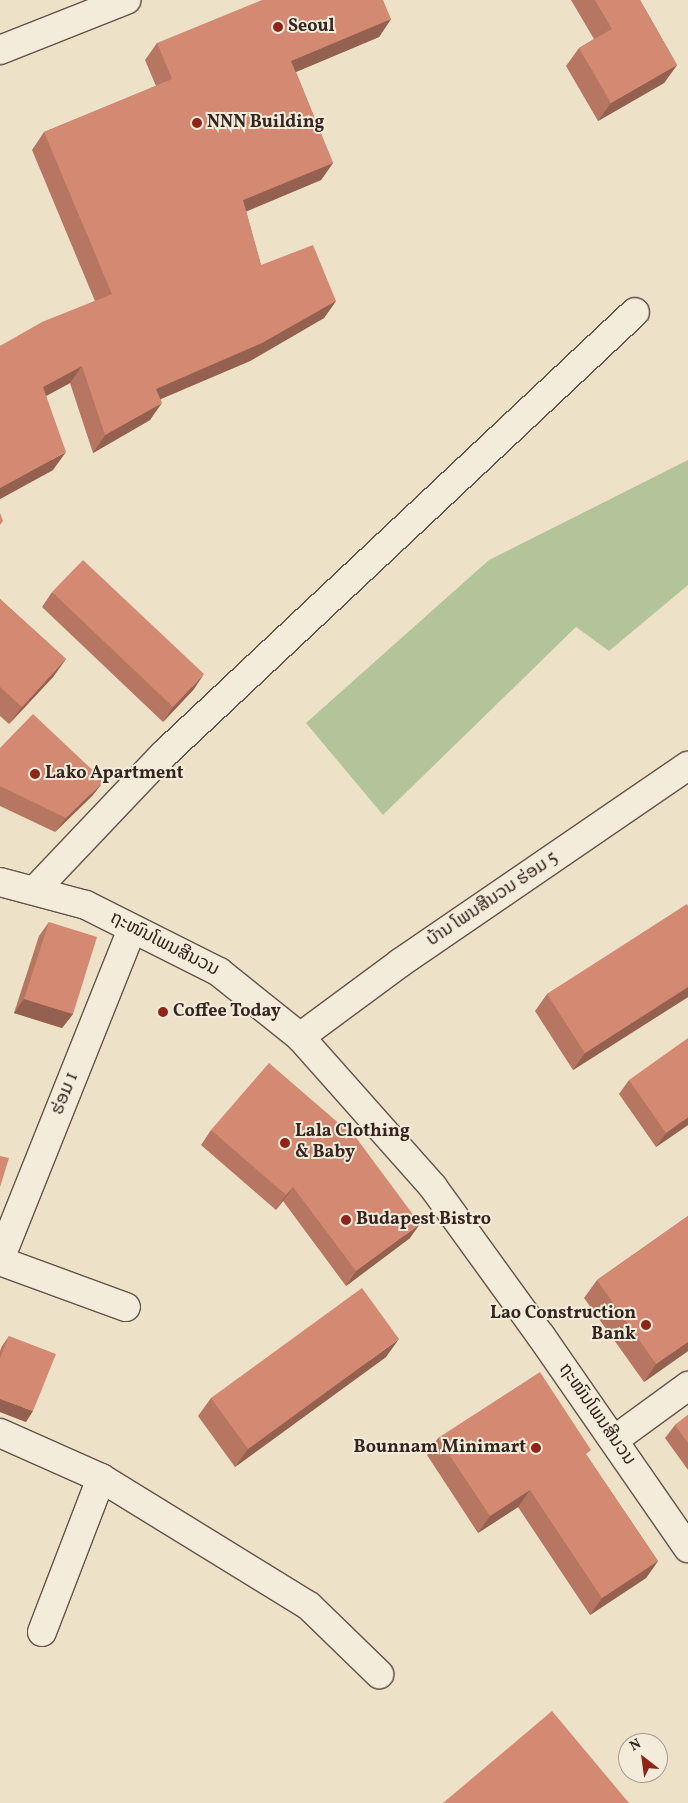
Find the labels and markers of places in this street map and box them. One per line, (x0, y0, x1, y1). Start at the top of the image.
place label: Seoul (288, 16, 335, 38)
marker: Seoul (272, 21, 284, 33)
place label: NNN Building (207, 112, 324, 134)
marker: NNN Building (191, 117, 203, 129)
place label: Lako Apartment (45, 763, 184, 785)
marker: Lako Apartment (29, 768, 41, 780)
place label: Coffee Today (173, 1001, 281, 1023)
marker: Coffee Today (157, 1006, 169, 1018)
place label: Lala Clothing & Baby (295, 1122, 410, 1164)
marker: Lala Clothing & Baby (279, 1137, 291, 1149)
place label: Budapest Bistro (356, 1209, 491, 1231)
marker: Budapest Bistro (340, 1214, 352, 1226)
place label: Lao Construction Bank (490, 1304, 636, 1346)
marker: Lao Construction Bank (640, 1319, 652, 1331)
place label: Bounnam Minimart (354, 1437, 526, 1459)
marker: Bounnam Minimart (530, 1442, 542, 1454)

